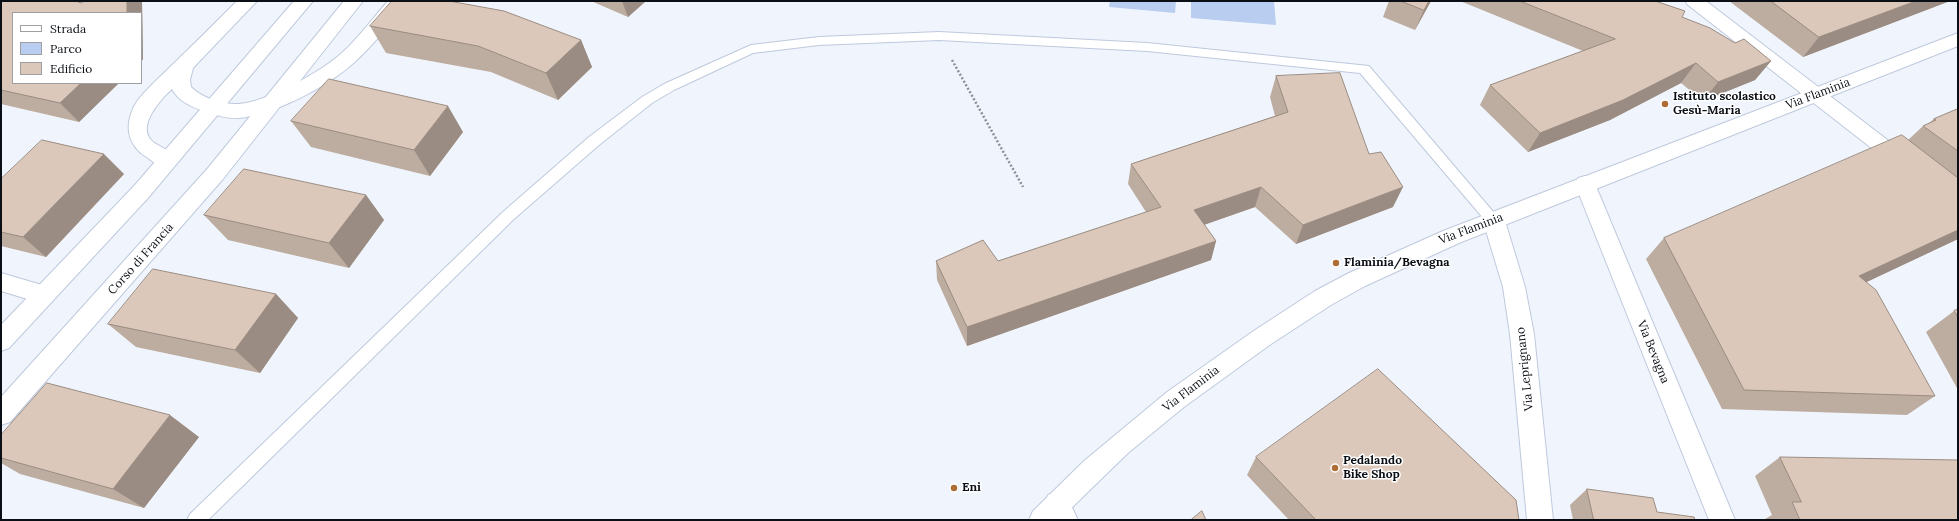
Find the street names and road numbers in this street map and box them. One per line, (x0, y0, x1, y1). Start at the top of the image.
street label: Via Flaminia (1784, 75, 1852, 113)
street label: Via Flaminia (1437, 210, 1505, 248)
street label: Corso di Francia (105, 220, 177, 298)
street label: Via Bevagna (1634, 318, 1672, 386)
street label: Via Leprignano (1513, 326, 1537, 412)
street label: Via Flaminia (1160, 363, 1222, 415)

